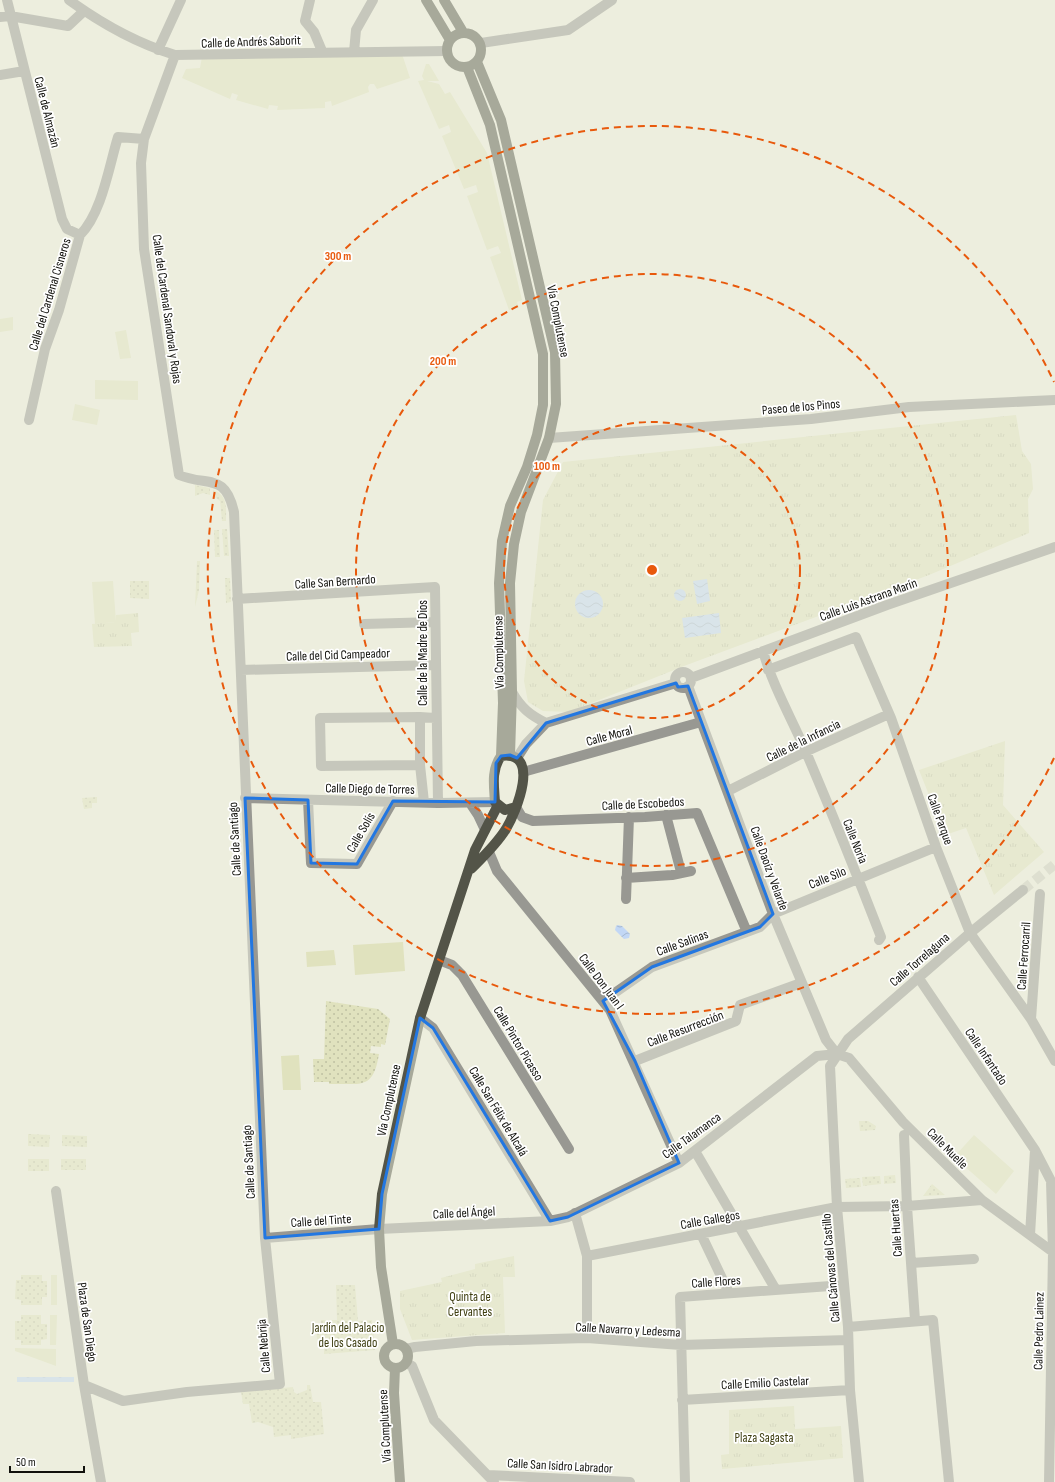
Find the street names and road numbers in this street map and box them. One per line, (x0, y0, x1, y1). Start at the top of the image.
street label: Calle de Andrés Saborit (201, 32, 301, 52)
street label: Calle de Almazán (30, 75, 64, 149)
street label: Calle del Cardenal Sandoval y Rojas (149, 234, 185, 385)
street label: Calle del Cardenal Cisneros (25, 236, 75, 352)
street label: Vía Complutense (543, 284, 573, 359)
street label: Paseo de los Pinos (761, 396, 841, 418)
street label: Calle San Bernardo (294, 571, 376, 593)
street label: Calle Luis Astrana Marín (817, 575, 919, 625)
street label: Calle de la Madre de Dios (415, 600, 431, 706)
street label: Vía Complutense (490, 615, 508, 689)
street label: Calle del Cid Campeador (286, 645, 391, 665)
street label: Calle de la Infancia (764, 716, 843, 766)
street label: Calle Moral (584, 722, 634, 750)
street label: Calle Diego de Torres (325, 780, 415, 798)
street label: Calle Parque (923, 792, 957, 847)
street label: Calle de Escobedos (601, 794, 685, 814)
street label: Calle de Santiago (225, 802, 245, 876)
street label: Calle Solís (343, 809, 379, 855)
street label: Calle Noria (839, 817, 871, 866)
street label: Calle Daoíz y Velarde (746, 824, 792, 913)
street label: Calle Silo (806, 863, 848, 893)
street label: Calle Ferrocarril (1014, 922, 1034, 991)
street label: Calle Salinas (654, 926, 711, 960)
street label: Calle Torrelaguna (886, 929, 953, 990)
street label: Calle Don Juan I (575, 950, 627, 1013)
street label: Calle Pintor Picasso (490, 1003, 547, 1084)
street label: Calle Resurrección (645, 1007, 726, 1051)
street label: Calle Infantado (961, 1025, 1011, 1088)
street label: Vía Complutense (374, 1063, 404, 1138)
street label: Calle San Félix de Alcalá (465, 1064, 531, 1159)
street label: Calle Talamanca (659, 1109, 724, 1163)
street label: Calle de Santiago (239, 1125, 259, 1199)
street label: Calle Muelle (923, 1125, 971, 1173)
street label: Calle Huertas (886, 1198, 906, 1257)
street label: Calle del Ángel (432, 1203, 496, 1223)
street label: Calle Gallegos (679, 1207, 741, 1233)
street label: Calle del Tinte (290, 1211, 352, 1231)
street label: Calle Cánovas del Castillo (818, 1213, 844, 1323)
street label: Calle Flores (691, 1272, 742, 1292)
street label: Plaza de San Diego (74, 1281, 101, 1363)
street label: Calle Pedro Lainez (1030, 1292, 1048, 1370)
street label: Calle Nebrija (254, 1318, 274, 1373)
street label: Calle Navarro y Ledesma (575, 1319, 681, 1341)
street label: Calle Emilio Castelar (721, 1373, 810, 1393)
street label: Vía Complutense (375, 1389, 395, 1463)
street label: Calle San Isidro Labrador (507, 1455, 613, 1477)

